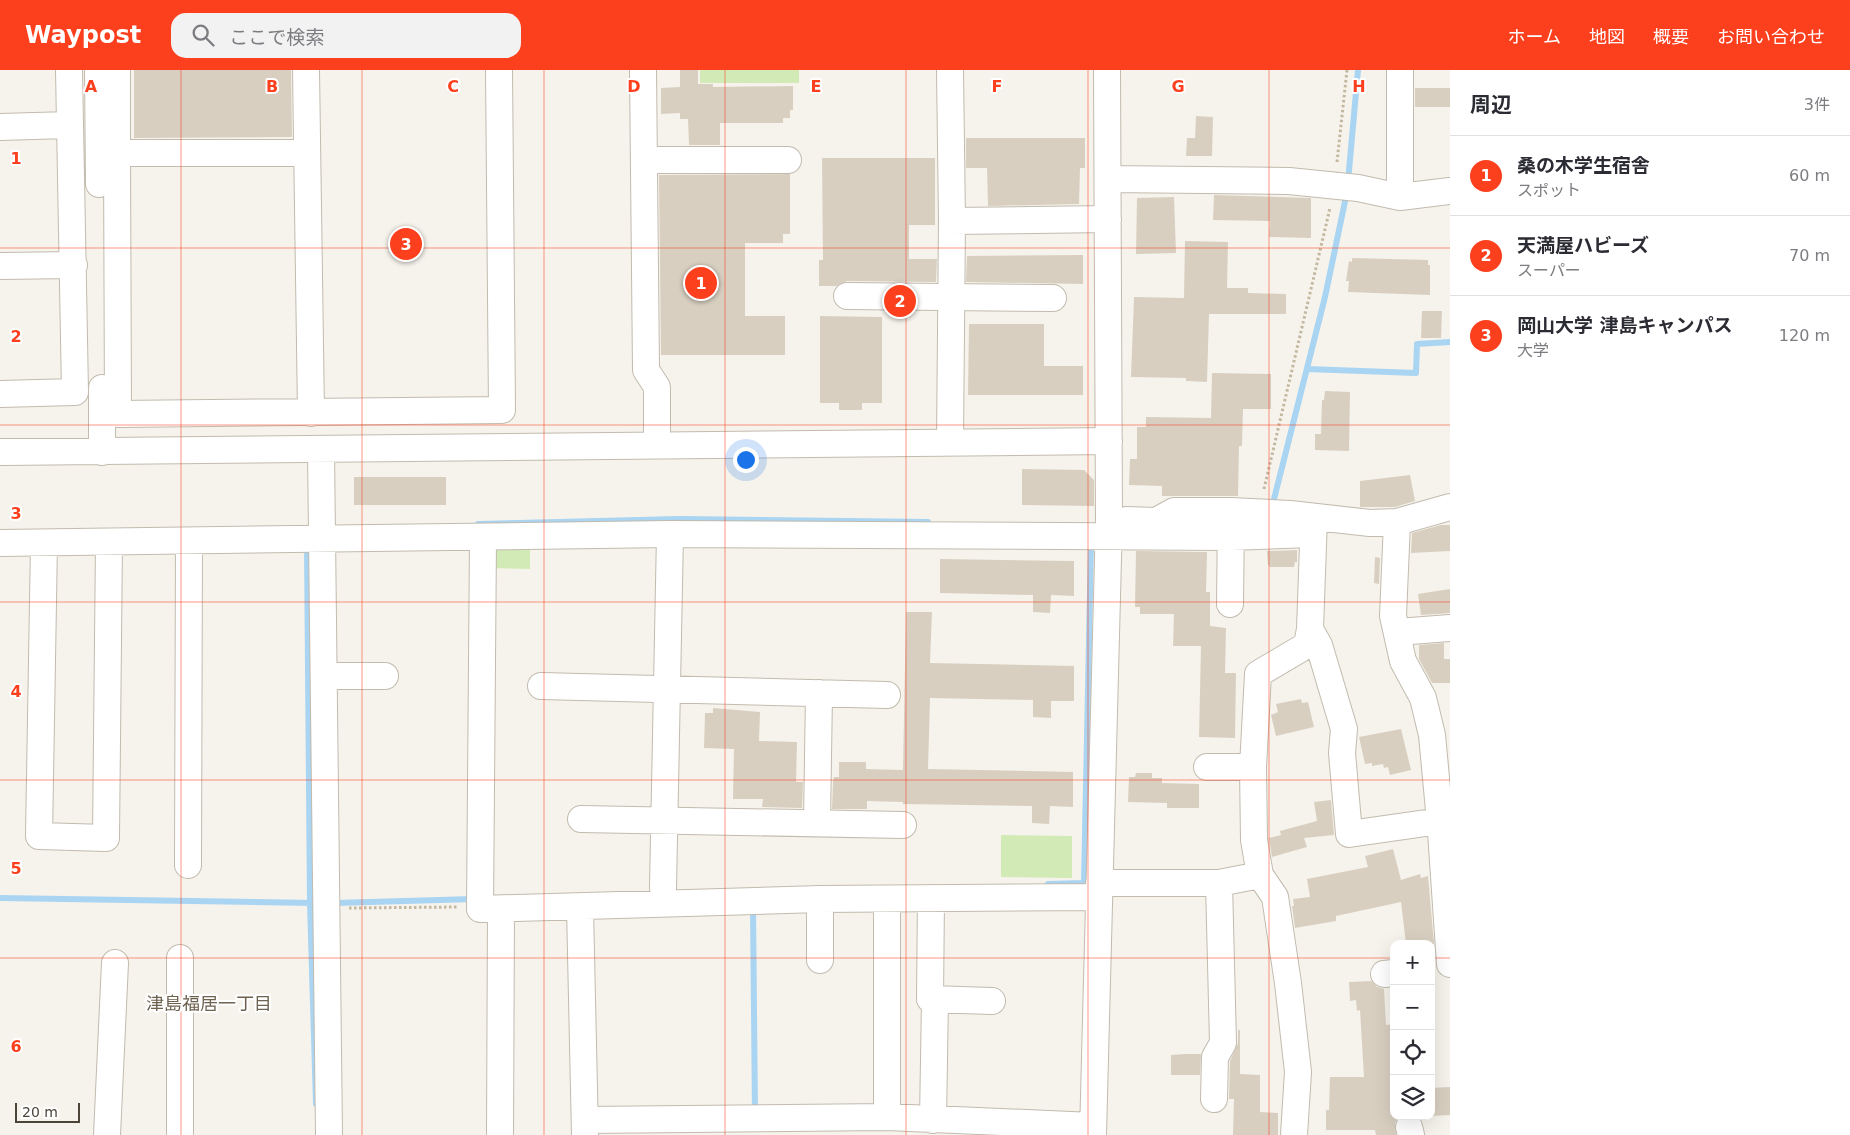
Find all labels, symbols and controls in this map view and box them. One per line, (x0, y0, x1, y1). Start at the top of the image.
search box (171, 13, 521, 58)
text: Waypost (25, 21, 141, 49)
icon: search (189, 21, 217, 49)
text: ここで検索 (229, 26, 324, 48)
text: ホーム (1508, 26, 1561, 47)
text: 地図 (1589, 26, 1625, 47)
text: 概要 (1653, 26, 1689, 47)
text: お問い合わせ (1717, 26, 1825, 47)
text: A (85, 77, 98, 96)
text: B (266, 77, 278, 96)
text: C (447, 77, 459, 96)
text: D (627, 77, 641, 96)
text: E (811, 77, 821, 96)
text: F (992, 77, 1002, 96)
text: G (1171, 77, 1185, 96)
text: H (1352, 77, 1366, 96)
text: 周辺 (1470, 93, 1512, 117)
text: 3件 (1804, 95, 1830, 114)
text: 1 (10, 149, 22, 168)
text: 桑の木学生宿舎 (1517, 154, 1650, 176)
text: 1 (1480, 166, 1492, 185)
text: 60 m (1789, 166, 1830, 185)
text: スポット (1517, 181, 1581, 200)
pin: 3 (390, 225, 422, 263)
text: 天満屋ハビーズ (1517, 234, 1649, 256)
text: 2 (1480, 246, 1492, 265)
text: 70 m (1789, 246, 1830, 265)
text: スーパー (1517, 261, 1581, 280)
pin: 1 (685, 264, 717, 302)
pin: 2 (884, 282, 916, 320)
text: 岡山大学 津島キャンパス (1517, 314, 1733, 336)
text: 3 (1480, 326, 1492, 345)
text: 120 m (1779, 326, 1830, 345)
text: 2 (10, 327, 22, 346)
text: 大学 (1517, 341, 1549, 360)
your location (733, 447, 759, 473)
text: 3 (10, 504, 22, 523)
text: 4 (10, 682, 22, 701)
text: 5 (10, 859, 22, 878)
map controls (1390, 940, 1435, 1120)
button: + (1390, 940, 1435, 985)
button: − (1390, 985, 1435, 1030)
district label: 津島福居一丁目 (146, 993, 272, 1014)
button: locate (1390, 1030, 1435, 1075)
text: 6 (10, 1037, 22, 1056)
button: layers (1390, 1075, 1435, 1120)
scale bar (15, 1100, 80, 1123)
text: 20 m (22, 1104, 58, 1120)

